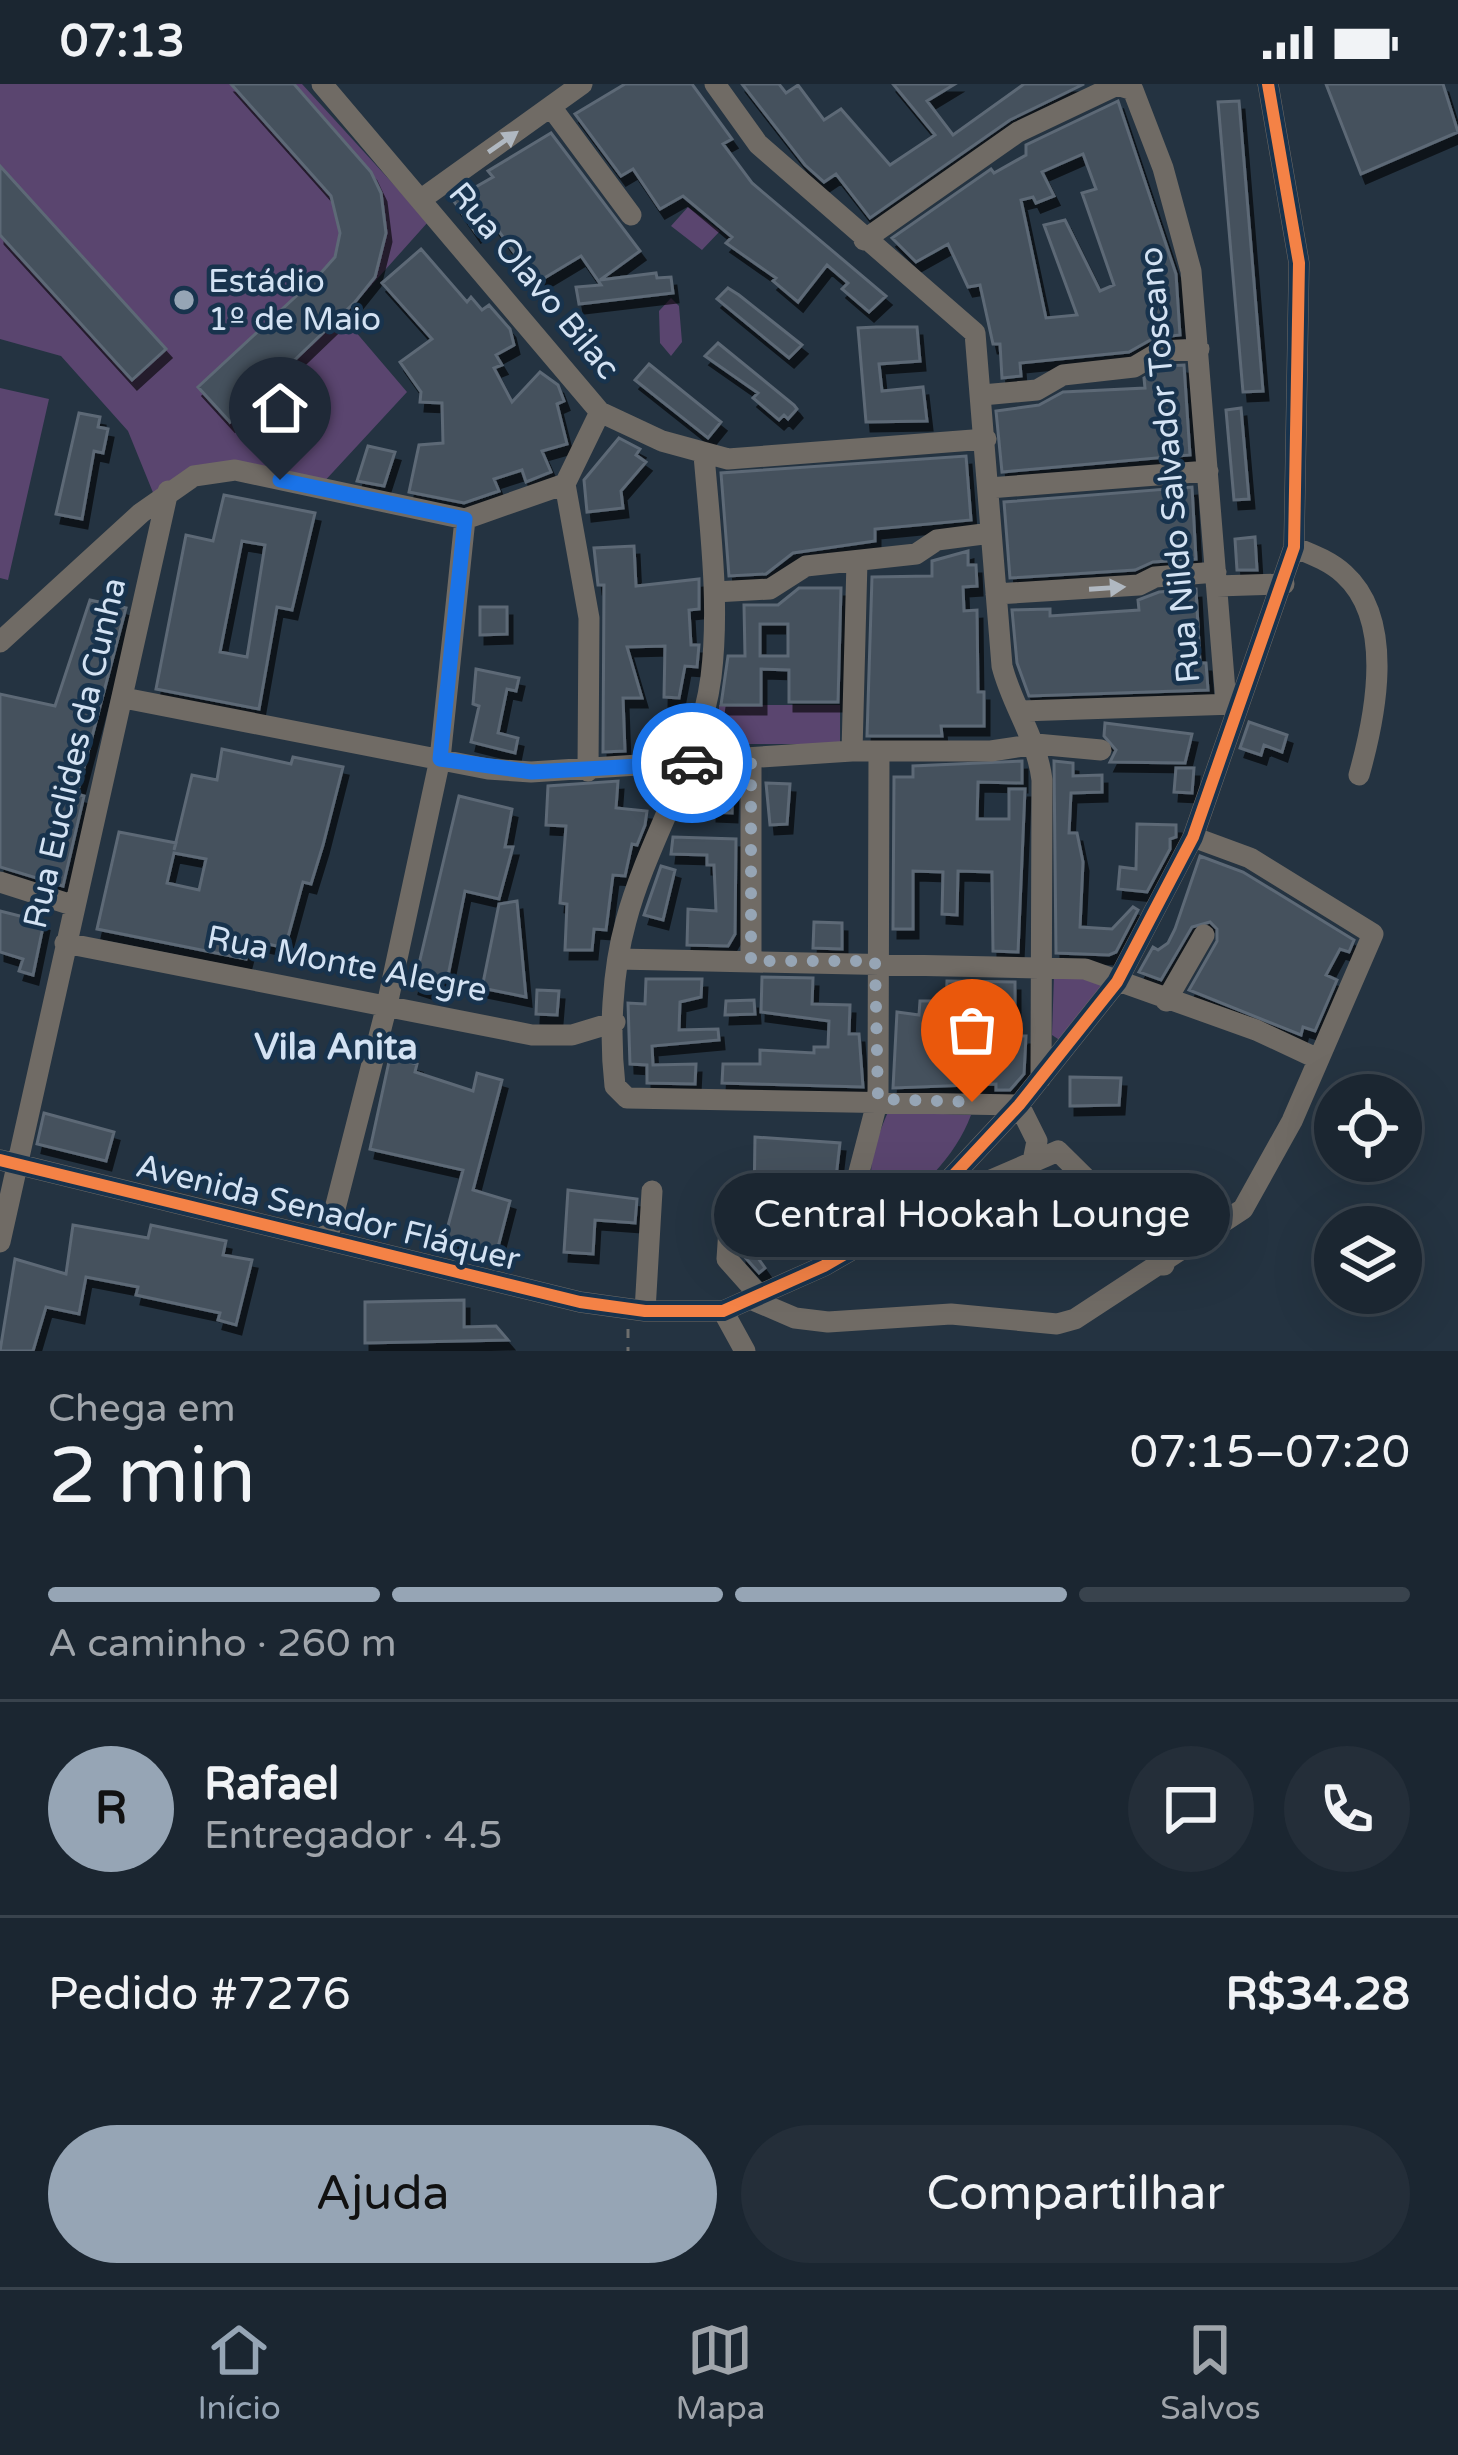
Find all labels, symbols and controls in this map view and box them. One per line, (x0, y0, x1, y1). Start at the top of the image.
text: 07:13 (60, 15, 185, 69)
one-way arrow (486, 131, 519, 154)
street label: Rua Olavo Bilac (440, 175, 628, 387)
street label: Rua Nildo Salvador Toscano (1131, 245, 1209, 685)
place label: Estádio 1º de Maio (208, 262, 381, 339)
marker: Estádio 1º de Maio (171, 287, 197, 313)
pin (229, 357, 331, 480)
icon: home (247, 375, 313, 441)
street label: Rua Euclides da Cunha (16, 574, 134, 932)
one-way arrow (1089, 578, 1126, 597)
courier (632, 703, 752, 823)
icon: car (659, 730, 725, 796)
street label: Rua Monte Alegre (204, 918, 490, 1010)
pin (921, 979, 1023, 1102)
icon: bag (939, 997, 1005, 1063)
district label: Vila Anita (254, 1026, 418, 1069)
map controls (1314, 1074, 1422, 1314)
button: locate (1314, 1074, 1422, 1182)
street label: Avenida Senador Fláquer (132, 1146, 524, 1280)
callout: Central Hookah Lounge (714, 1174, 1230, 1258)
text: Central Hookah Lounge (754, 1191, 1190, 1238)
button: layers (1314, 1206, 1422, 1314)
text: Chega em (48, 1385, 235, 1432)
text: 07:15–07:20 (1130, 1426, 1410, 1480)
text: 2 min (48, 1430, 256, 1524)
text: A caminho · 260 m (48, 1620, 397, 1667)
button: chat (1128, 1746, 1254, 1872)
button: phone (1284, 1746, 1410, 1872)
text: Rafael (204, 1758, 339, 1812)
text: R (95, 1782, 127, 1836)
text: Entregador · 4.5 (204, 1812, 503, 1859)
text: Pedido #7276 (48, 1968, 351, 2022)
text: R$34.28 (1225, 1968, 1410, 2022)
button: Ajuda (48, 2125, 717, 2263)
button: Compartilhar (741, 2125, 1410, 2263)
tab: Início (197, 2317, 281, 2428)
tab: Mapa (676, 2317, 765, 2428)
tab: Salvos (1160, 2317, 1261, 2428)

